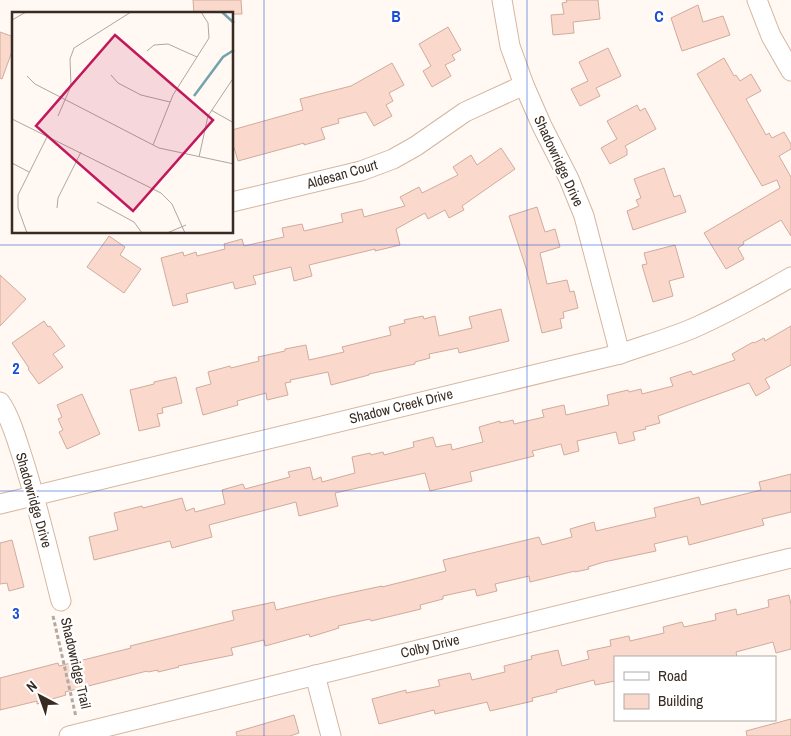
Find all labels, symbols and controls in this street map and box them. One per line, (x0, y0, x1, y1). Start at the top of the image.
text: B (391, 5, 401, 27)
text: C (654, 5, 664, 27)
inset map (12, 12, 234, 234)
street label: Shadowridge Drive (530, 113, 588, 209)
street label: Aldesan Court (304, 155, 379, 193)
text: 2 (12, 357, 20, 379)
street label: Shadow Creek Drive (347, 384, 455, 428)
street label: Shadowridge Drive (12, 450, 56, 550)
text: 3 (12, 602, 20, 624)
street label: Shadowridge Trail (57, 616, 95, 710)
street label: Colby Drive (399, 630, 461, 662)
legend (614, 656, 776, 721)
text: Road (658, 665, 687, 686)
north arrow (15, 671, 65, 721)
text: N (22, 677, 41, 696)
text: Building (658, 690, 703, 711)

